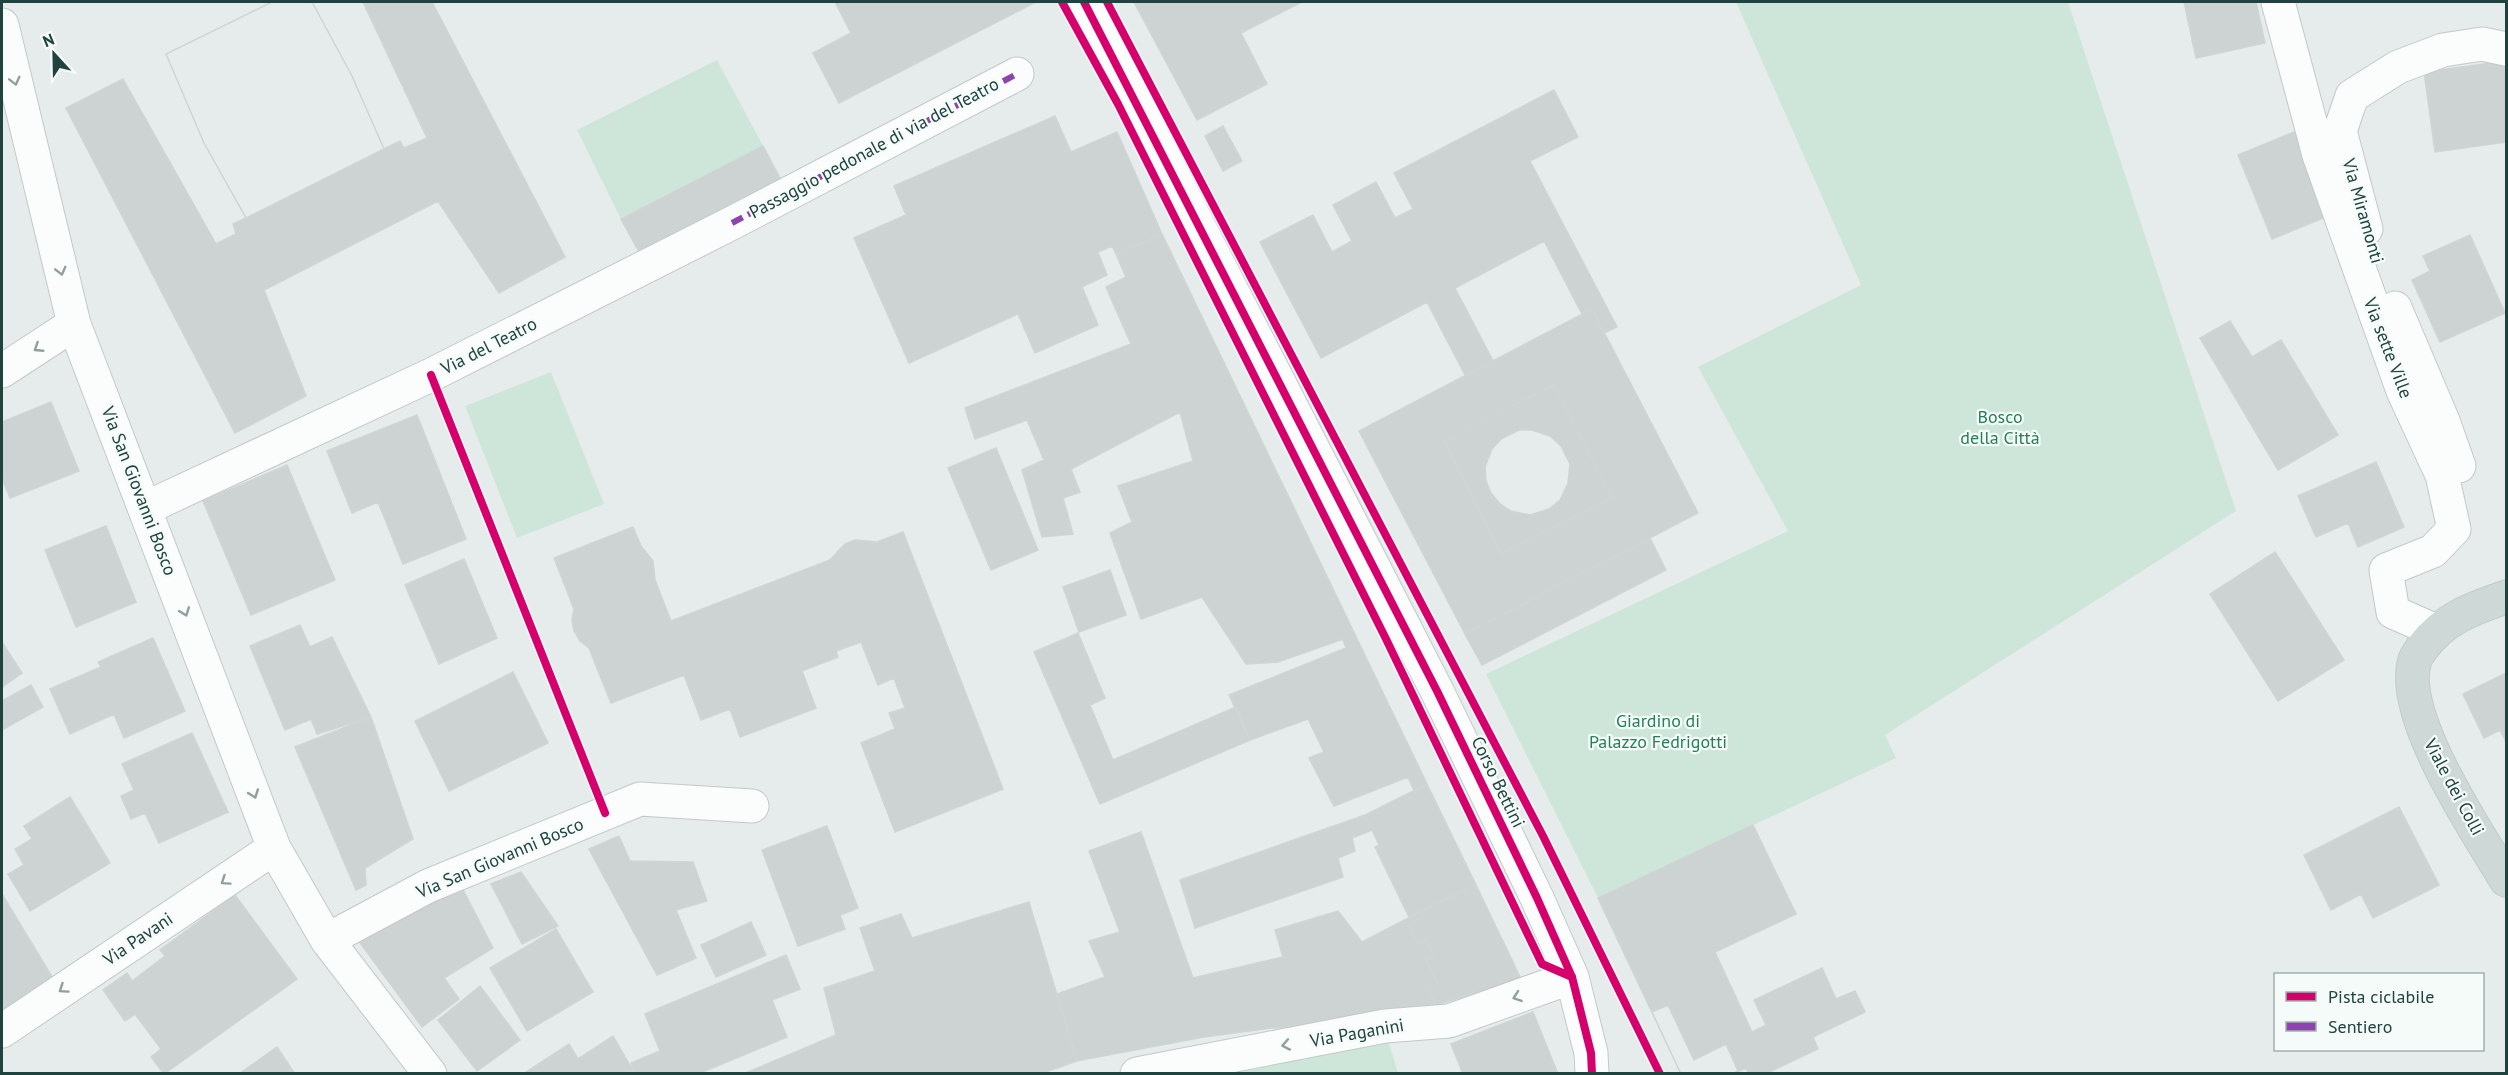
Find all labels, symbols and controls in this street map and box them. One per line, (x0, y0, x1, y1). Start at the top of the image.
north arrow (24, 24, 84, 84)
text: N (40, 29, 57, 51)
street label: Passaggio pedonale di via del Teatro (745, 72, 1003, 223)
one-way arrow (8, 76, 21, 86)
street label: Via Miramonti (2337, 155, 2389, 266)
one-way arrow (54, 266, 67, 276)
street label: Via sette Ville (2358, 293, 2418, 401)
street label: Via del Teatro (436, 312, 541, 380)
one-way arrow (34, 340, 44, 352)
street label: Via San Giovanni Bosco (96, 402, 182, 579)
park label: Bosco della Città (1960, 405, 2040, 449)
one-way arrow (178, 606, 190, 617)
park label: Giardino di Palazzo Fedrigotti (1589, 709, 1727, 753)
street label: Corso Bettini (1466, 732, 1530, 831)
street label: Viale dei Colli (2419, 734, 2490, 839)
one-way arrow (246, 788, 259, 799)
street label: Via San Giovanni Bosco (412, 812, 587, 904)
one-way arrow (221, 873, 231, 885)
street label: Via Pavani (98, 907, 177, 971)
legend (2274, 973, 2484, 1051)
one-way arrow (59, 982, 70, 993)
text: Pista ciclabile (2328, 985, 2435, 1008)
one-way arrow (1512, 990, 1523, 1003)
street label: Via Paganini (1307, 1013, 1406, 1052)
text: Sentiero (2328, 1015, 2392, 1038)
one-way arrow (1282, 1039, 1291, 1051)

